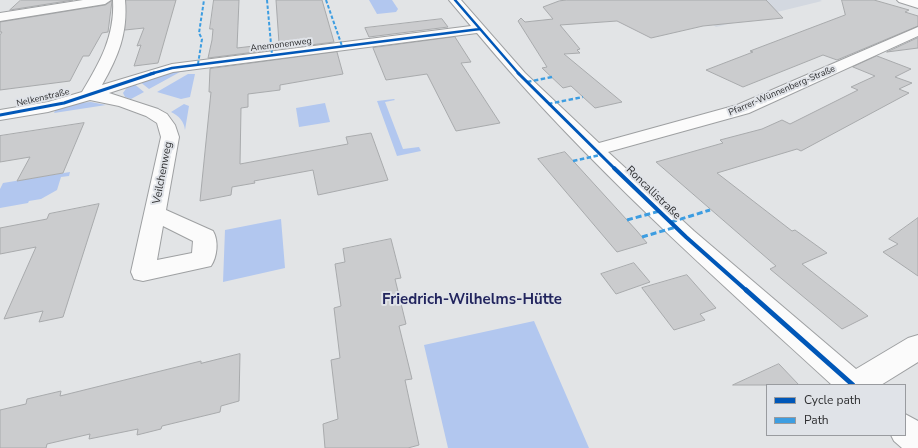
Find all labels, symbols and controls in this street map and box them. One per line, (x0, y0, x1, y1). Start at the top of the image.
street label: Anemonenweg (250, 36, 312, 54)
street label: Pfarrer-Wünnenberg-Straße (727, 64, 837, 118)
street label: Nelkenstraße (15, 87, 71, 109)
street label: Veilchenweg (150, 141, 176, 205)
street label: Roncallistraße (623, 164, 683, 222)
district label: Friedrich-Wilhelms-Hütte (382, 291, 562, 309)
legend (766, 384, 906, 436)
text: Cycle path (804, 392, 861, 408)
text: Path (804, 412, 829, 428)

